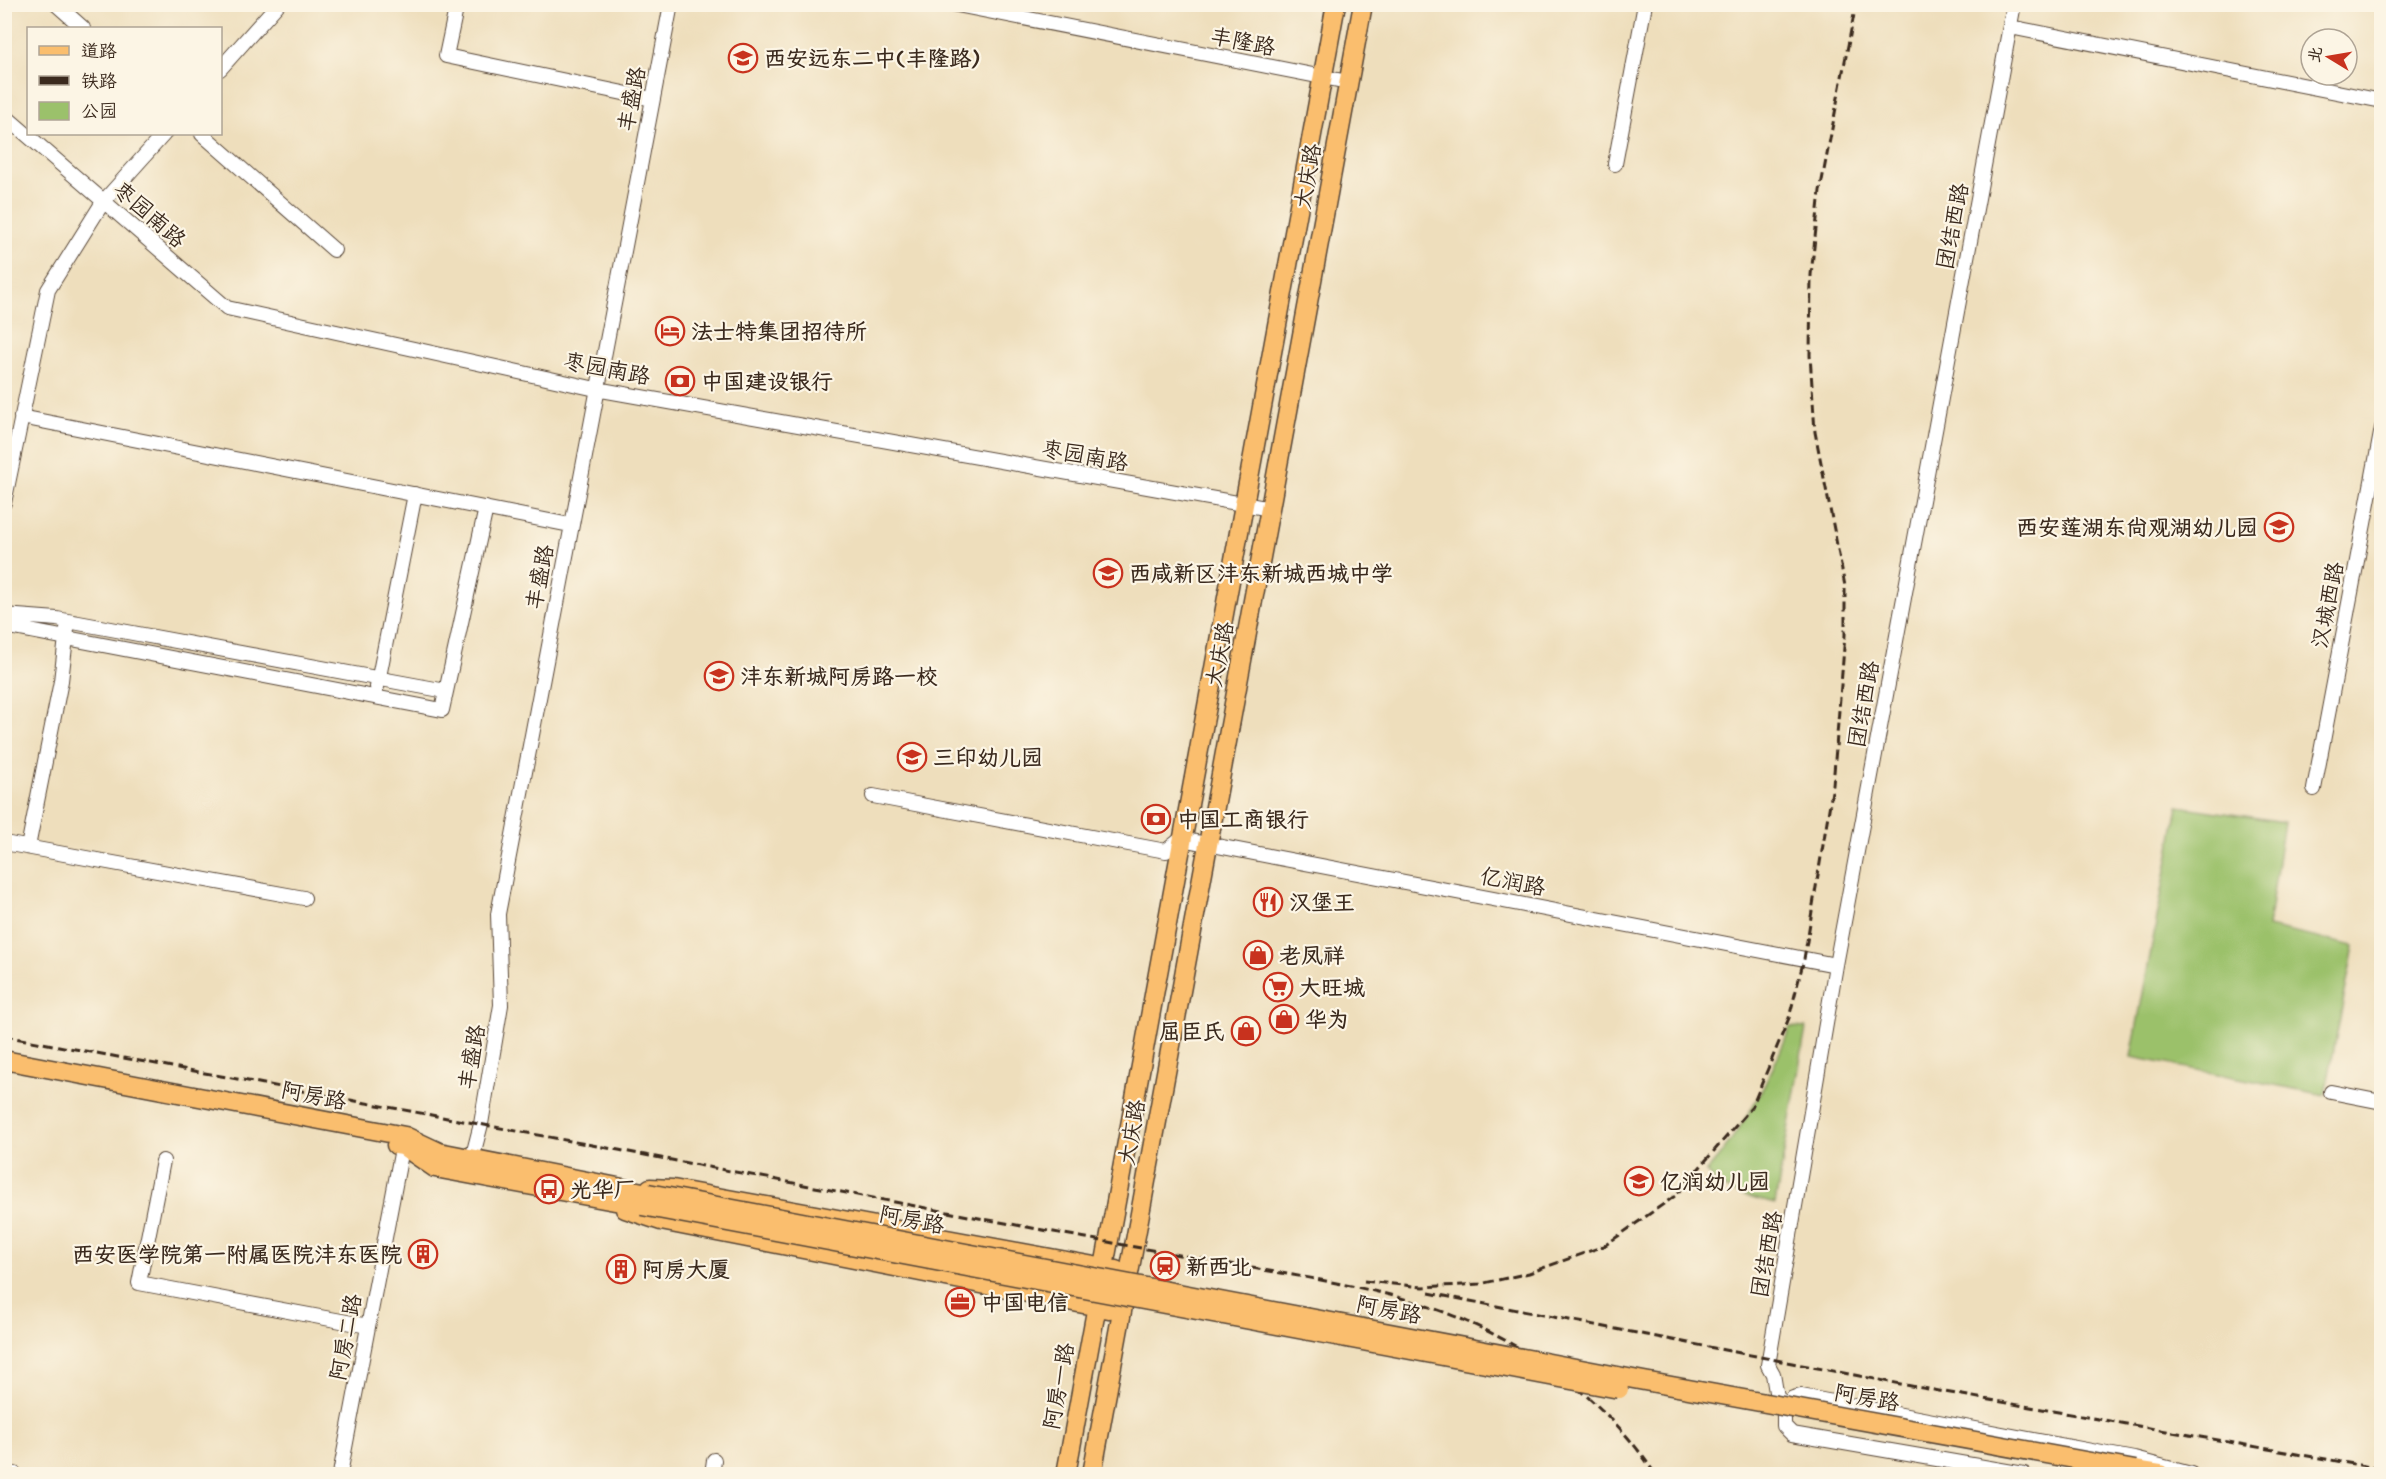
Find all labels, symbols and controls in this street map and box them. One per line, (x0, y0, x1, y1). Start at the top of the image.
street label: 丰隆路 (1208, 23, 1278, 63)
legend (27, 27, 222, 135)
north arrow (2299, 27, 2359, 87)
text: 道路 (81, 40, 117, 64)
school or university icon: 西安远东二中(丰隆路) (727, 42, 759, 74)
text: 北 (2304, 45, 2328, 64)
place label: 西安远东二中(丰隆路) (764, 46, 979, 74)
street label: 丰盛路 (613, 64, 653, 134)
text: 铁路 (81, 70, 117, 94)
text: 公园 (81, 100, 117, 124)
street label: 大庆路 (1289, 141, 1328, 211)
street label: 枣园南路 (106, 176, 191, 255)
street label: 团结西路 (1932, 181, 1976, 272)
hotel icon: 法士特集团招待所 (654, 315, 686, 347)
place label: 法士特集团招待所 (691, 319, 867, 347)
street label: 枣园南路 (561, 348, 652, 392)
bank icon: 中国建设银行 (664, 365, 696, 397)
place label: 中国建设银行 (701, 369, 833, 397)
street label: 枣园南路 (1039, 436, 1130, 478)
school or university icon: 西安莲湖东尚观湖幼儿园 (2263, 511, 2295, 543)
place label: 西安莲湖东尚观湖幼儿园 (2016, 515, 2258, 543)
street label: 丰盛路 (521, 542, 561, 612)
school or university icon: 西咸新区沣东新城西城中学 (1092, 557, 1124, 589)
street label: 汉城西路 (2307, 560, 2351, 651)
place label: 西咸新区沣东新城西城中学 (1129, 561, 1393, 589)
street label: 大庆路 (1201, 619, 1241, 689)
street label: 团结西路 (1844, 659, 1886, 750)
school or university icon: 沣东新城阿房路一校 (703, 660, 735, 692)
place label: 沣东新城阿房路一校 (740, 664, 938, 692)
school or university icon: 三印幼儿园 (896, 741, 928, 773)
place label: 三印幼儿园 (933, 745, 1043, 773)
bank icon: 中国工商银行 (1140, 803, 1172, 835)
place label: 中国工商银行 (1177, 807, 1309, 835)
street label: 亿润路 (1478, 863, 1548, 903)
restaurant icon: 汉堡王 (1252, 886, 1284, 918)
place label: 汉堡王 (1289, 890, 1355, 918)
shop icon: 老凤祥 (1242, 939, 1274, 971)
place label: 老凤祥 (1279, 943, 1345, 971)
supermarket icon: 大旺城 (1262, 971, 1294, 1003)
place label: 大旺城 (1299, 975, 1365, 1003)
shop icon: 华为 (1268, 1003, 1300, 1035)
place label: 华为 (1305, 1007, 1349, 1035)
shop icon: 屈臣氏 (1230, 1015, 1262, 1047)
place label: 屈臣氏 (1159, 1019, 1225, 1047)
street label: 丰盛路 (453, 1022, 492, 1092)
street label: 阿房路 (279, 1077, 349, 1117)
street label: 大庆路 (1113, 1097, 1152, 1167)
school or university icon: 亿润幼儿园 (1623, 1165, 1655, 1197)
place label: 亿润幼儿园 (1660, 1169, 1770, 1197)
bus stop icon: 光华厂 (533, 1173, 565, 1205)
place label: 光华厂 (570, 1177, 636, 1205)
street label: 阿房路 (877, 1201, 947, 1241)
street label: 团结西路 (1747, 1209, 1789, 1300)
building icon: 西安医学院第一附属医院沣东医院 (407, 1238, 439, 1270)
place label: 西安医学院第一附属医院沣东医院 (72, 1242, 402, 1270)
station icon: 新西北 (1149, 1250, 1181, 1282)
building icon: 阿房大厦 (605, 1253, 637, 1285)
place label: 新西北 (1186, 1254, 1252, 1282)
place label: 阿房大厦 (642, 1257, 730, 1285)
office icon: 中国电信 (944, 1286, 976, 1318)
place label: 中国电信 (981, 1290, 1069, 1318)
street label: 阿房路 (1354, 1291, 1424, 1331)
street label: 阿房二路 (325, 1292, 369, 1383)
street label: 阿房一路 (1039, 1341, 1081, 1432)
street label: 阿房路 (1832, 1379, 1902, 1418)

